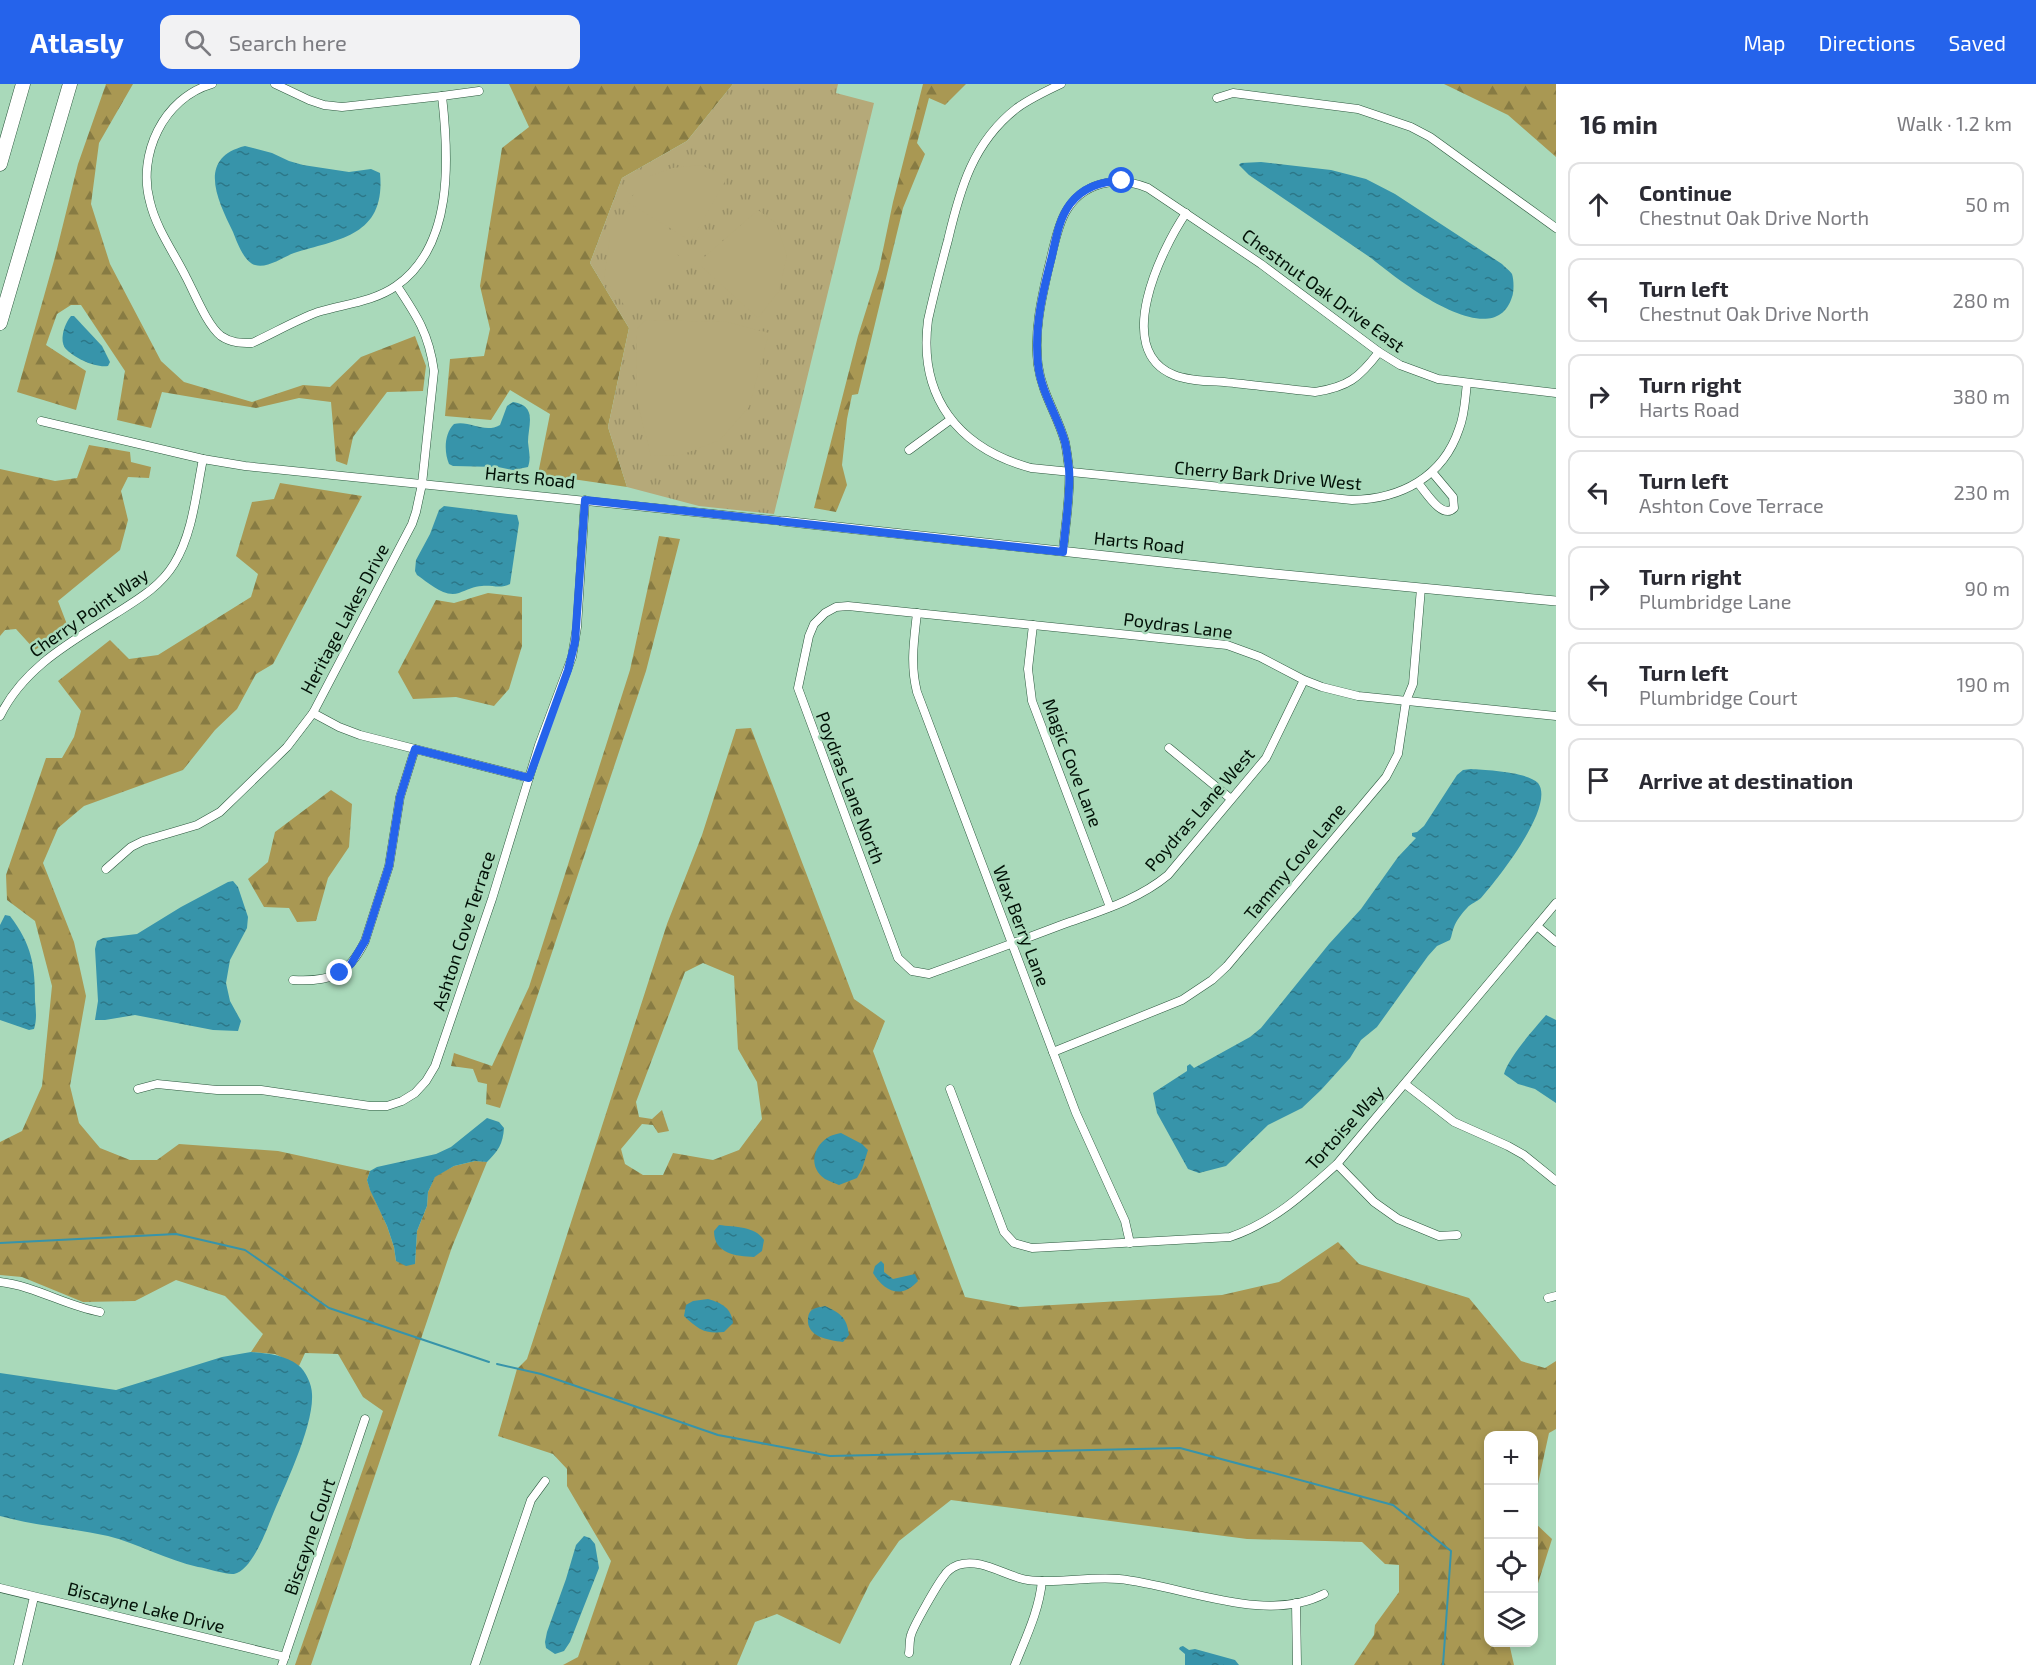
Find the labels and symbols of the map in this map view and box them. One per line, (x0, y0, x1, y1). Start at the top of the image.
route start (1108, 167, 1134, 193)
street label: Chestnut Oak Drive East (1238, 224, 1409, 357)
street label: Cherry Bark Drive West (1173, 456, 1363, 494)
street label: Harts Road (484, 461, 576, 493)
street label: Harts Road (1093, 526, 1185, 558)
street label: Heritage Lakes Drive (295, 539, 393, 698)
street label: Cherry Point Way (25, 563, 153, 661)
street label: Poydras Lane (1122, 607, 1234, 643)
street label: Magic Cove Lane (1038, 695, 1108, 830)
street label: Poydras Lane North (812, 708, 890, 867)
street label: Poydras Lane West (1140, 743, 1259, 875)
street label: Tammy Cove Lane (1239, 798, 1350, 924)
street label: Ashton Cove Terrace (427, 848, 499, 1013)
street label: Wax Berry Lane (989, 862, 1055, 989)
route end (326, 959, 352, 985)
street label: Tortoise Way (1301, 1080, 1388, 1174)
street label: Biscayne Court (279, 1475, 339, 1598)
street label: Biscayne Lake Drive (65, 1577, 227, 1637)

